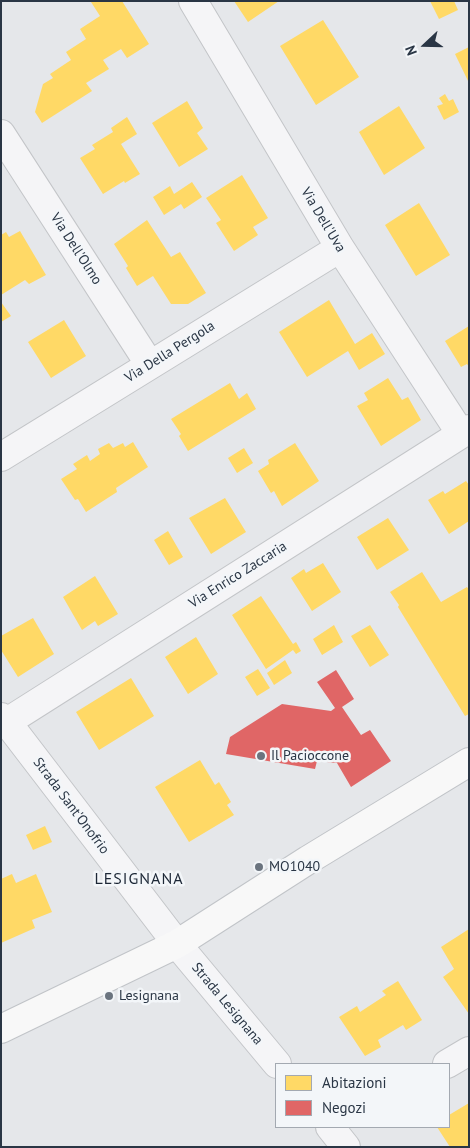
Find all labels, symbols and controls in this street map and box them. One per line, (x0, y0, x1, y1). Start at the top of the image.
north arrow (400, 20, 450, 70)
text: N (401, 43, 421, 58)
street label: Via Dell'Uva (297, 185, 349, 255)
street label: Via Dell'Olmo (47, 210, 105, 288)
street label: Via Della Pergola (122, 318, 218, 386)
street label: Via Enrico Zaccaria (186, 538, 290, 612)
place label: Il Pacioccone (271, 748, 349, 764)
marker: Il Pacioccone (255, 750, 267, 762)
street label: Strada Sant'Onofrio (29, 754, 113, 858)
place label: MO1040 (269, 859, 320, 875)
marker: MO1040 (253, 861, 265, 873)
district label: LESIGNANA (93, 869, 185, 889)
street label: Strada Lesignana (188, 960, 266, 1048)
place label: Lesignana (119, 988, 179, 1004)
marker: Lesignana (103, 990, 115, 1002)
legend (275, 1063, 450, 1128)
text: Abitazioni (322, 1073, 386, 1092)
text: Negozi (322, 1098, 366, 1117)

